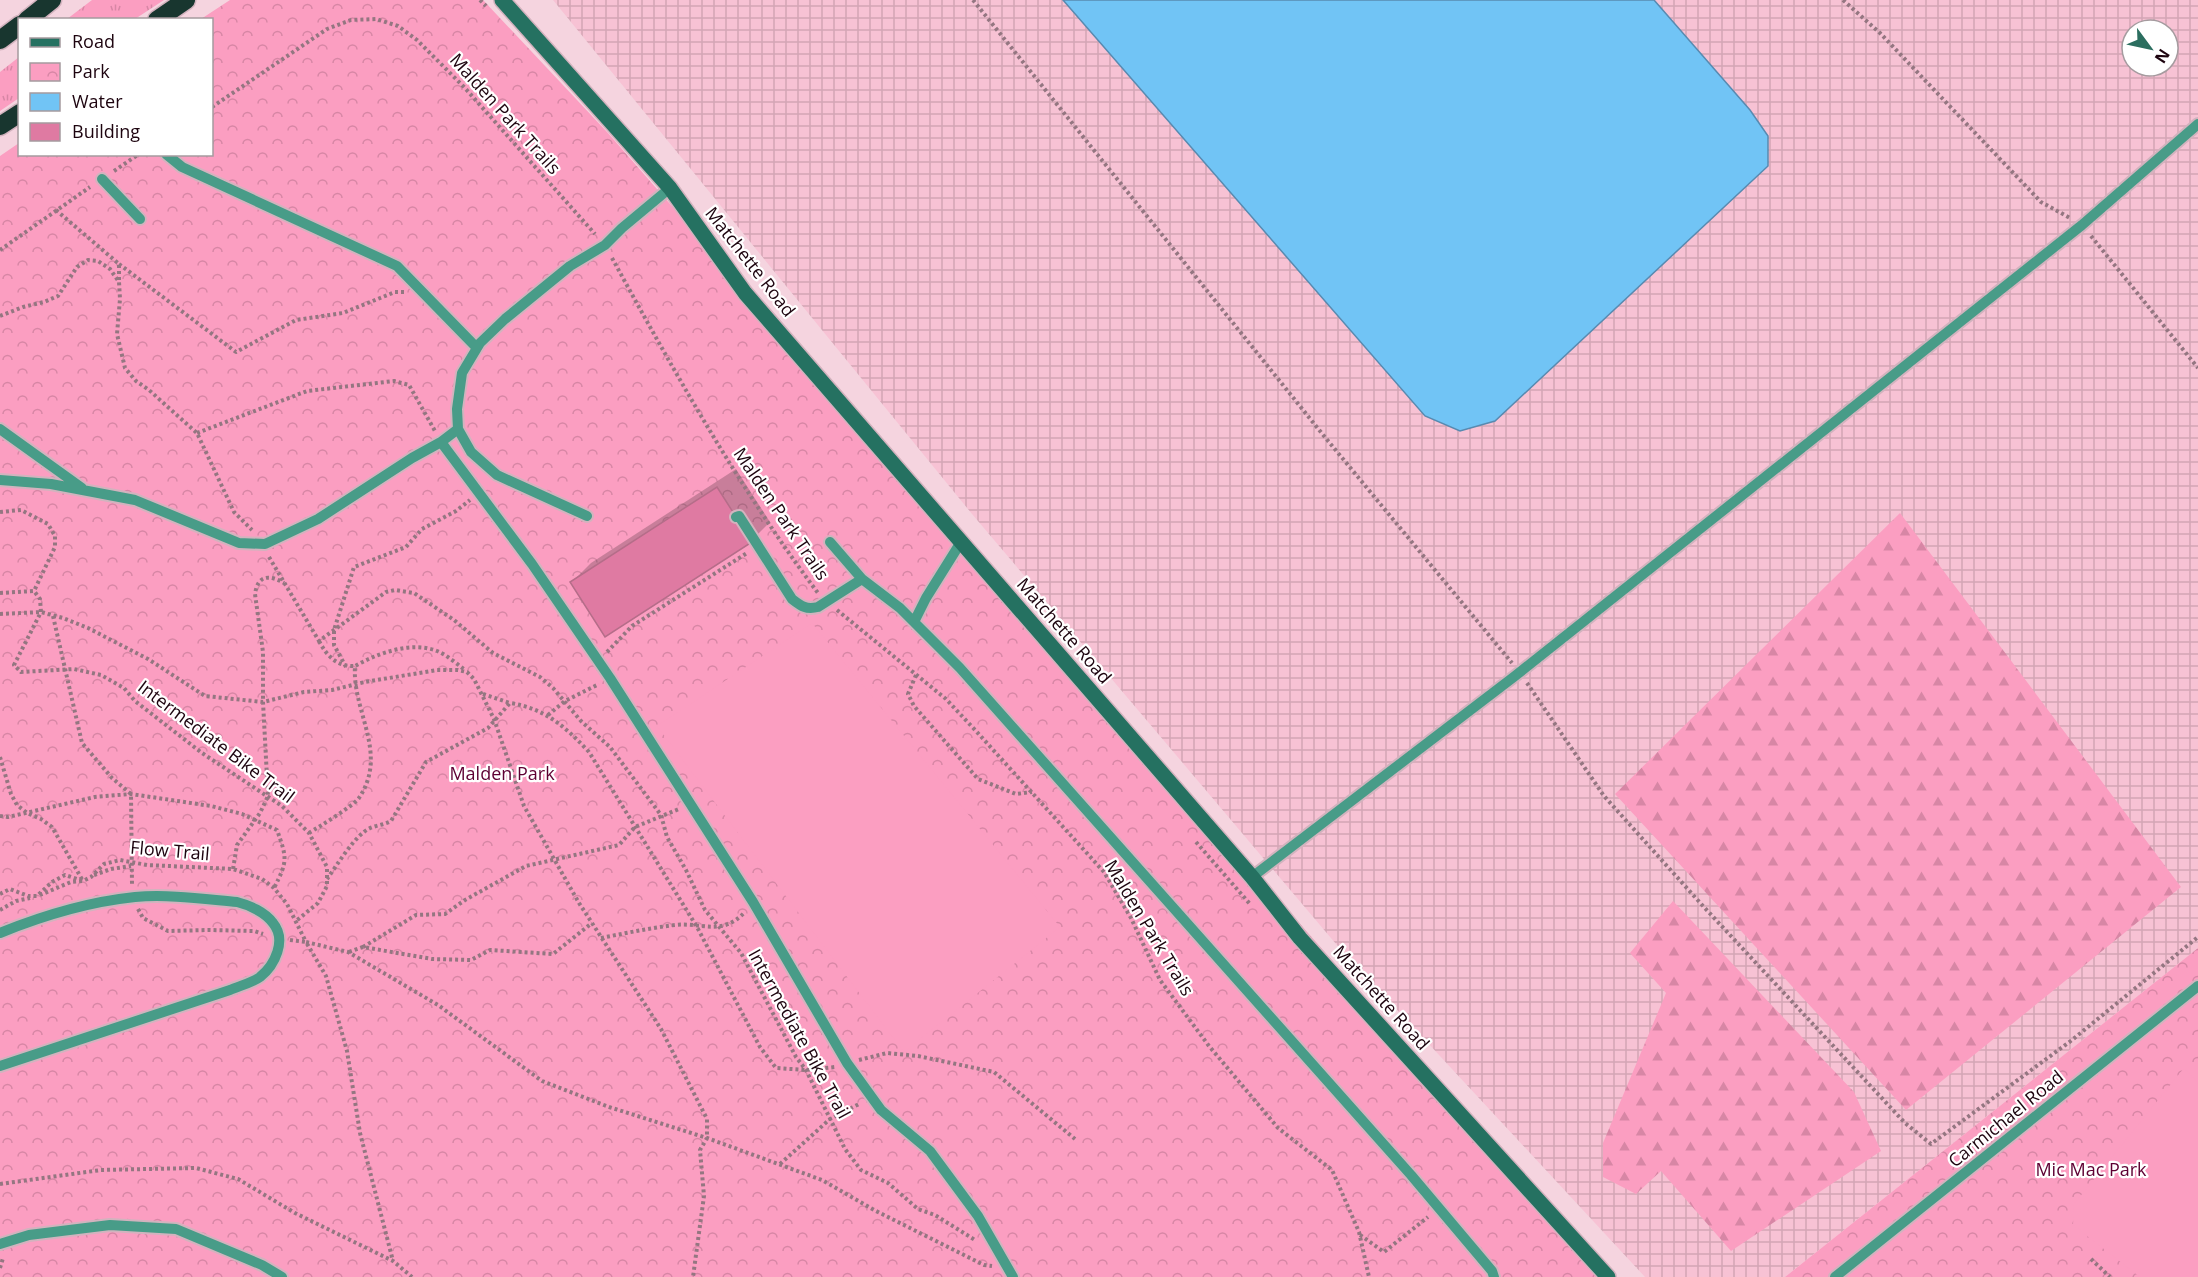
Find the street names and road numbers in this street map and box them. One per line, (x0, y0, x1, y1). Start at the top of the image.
street label: Malden Park Trails (445, 48, 566, 179)
street label: Matchette Road (700, 202, 801, 321)
street label: Malden Park Trails (729, 443, 835, 584)
street label: Matchette Road (1012, 572, 1117, 688)
street label: Intermediate Bike Trail (133, 674, 300, 808)
street label: Flow Trail (129, 835, 211, 865)
street label: Malden Park Trails (1100, 855, 1200, 1000)
street label: Matchette Road (1328, 940, 1435, 1055)
street label: Intermediate Bike Trail (743, 944, 856, 1123)
street label: Carmichael Road (1943, 1064, 2068, 1172)

